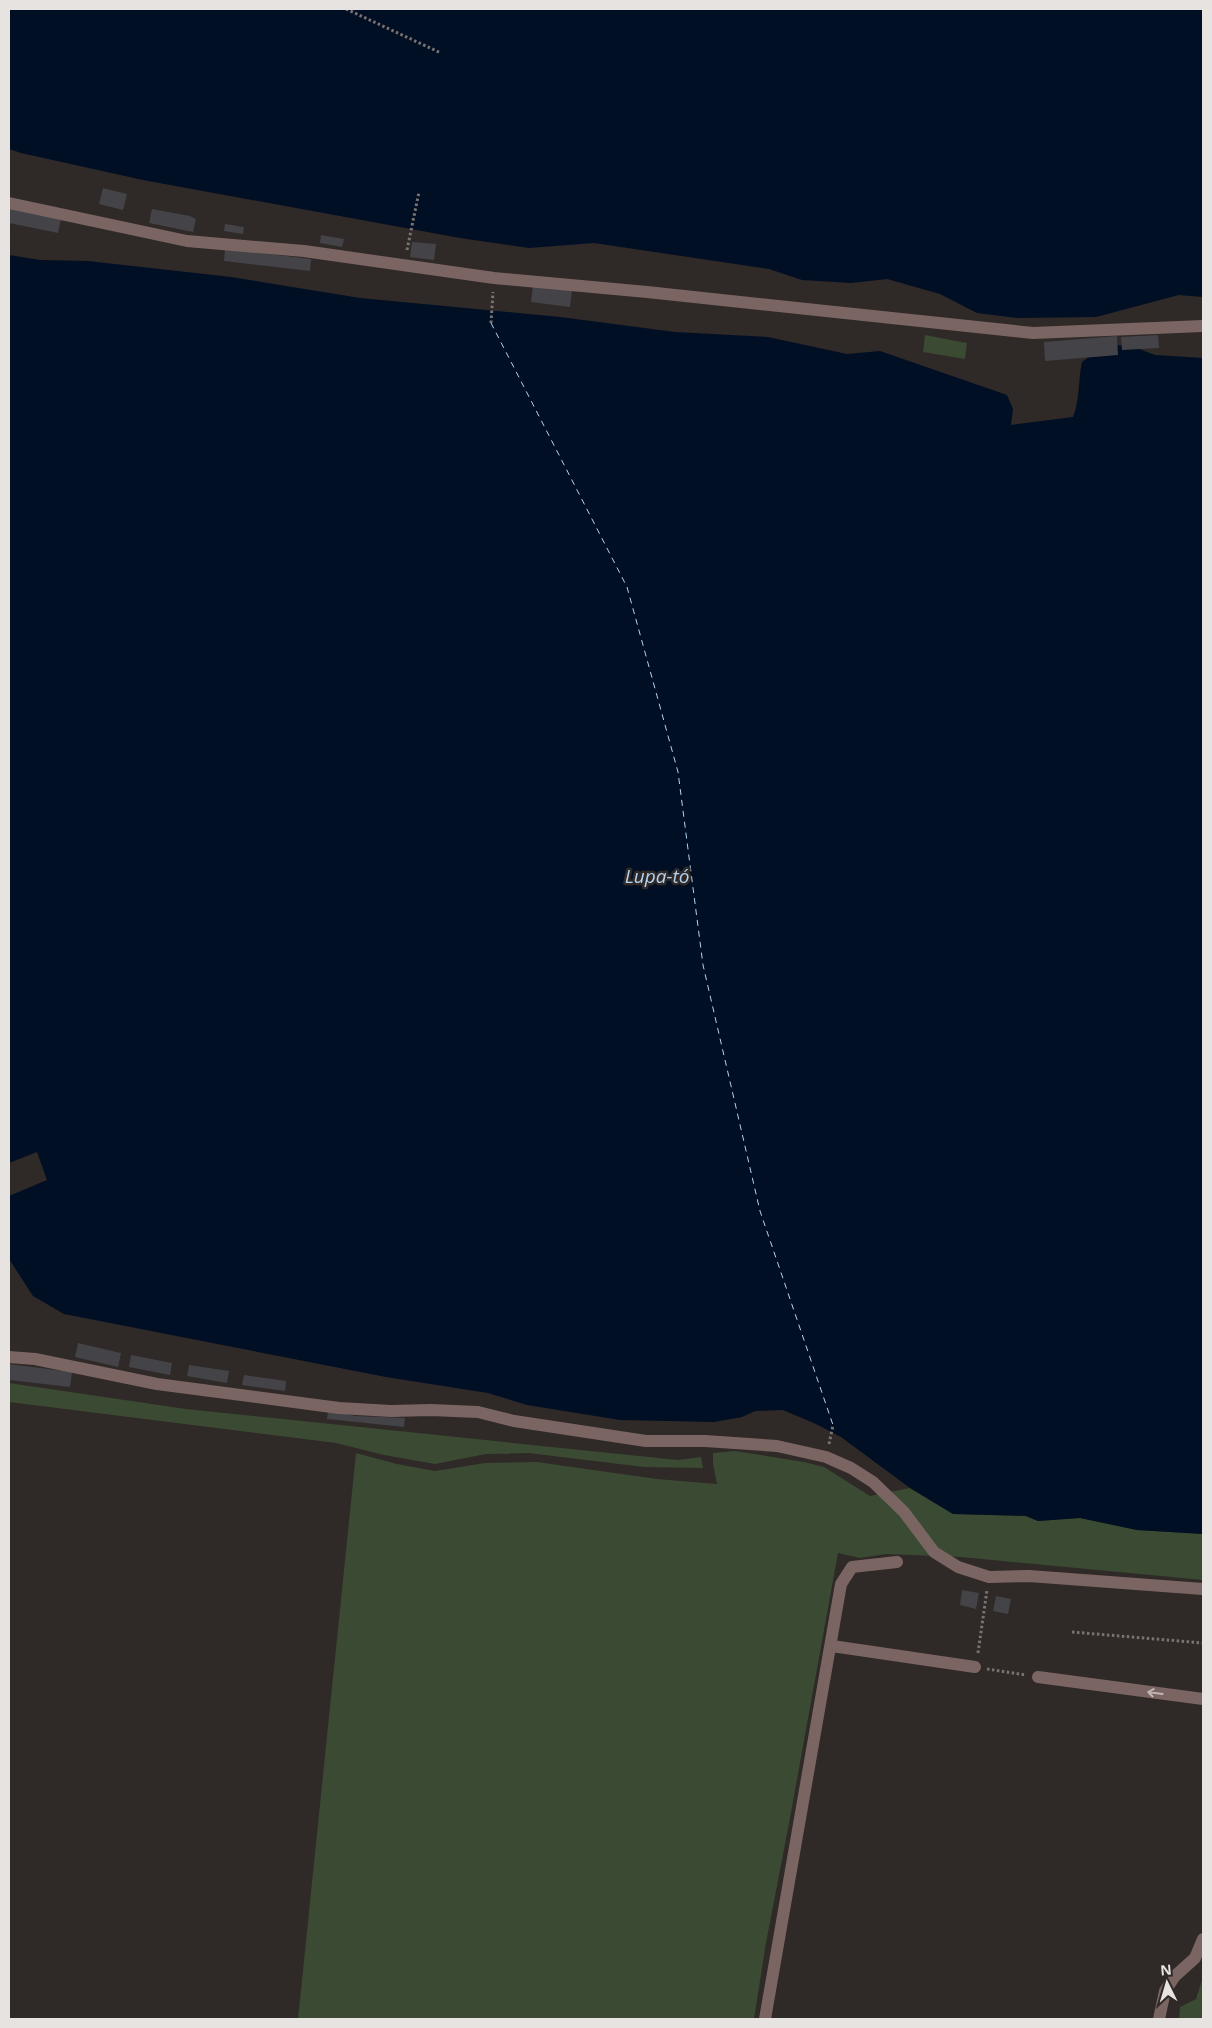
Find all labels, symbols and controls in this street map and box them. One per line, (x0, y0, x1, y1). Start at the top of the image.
water label: Lupa-tó (625, 863, 689, 889)
one-way arrow (1147, 1688, 1163, 1698)
north arrow (1142, 1958, 1192, 2008)
text: N (1159, 1960, 1172, 1980)

